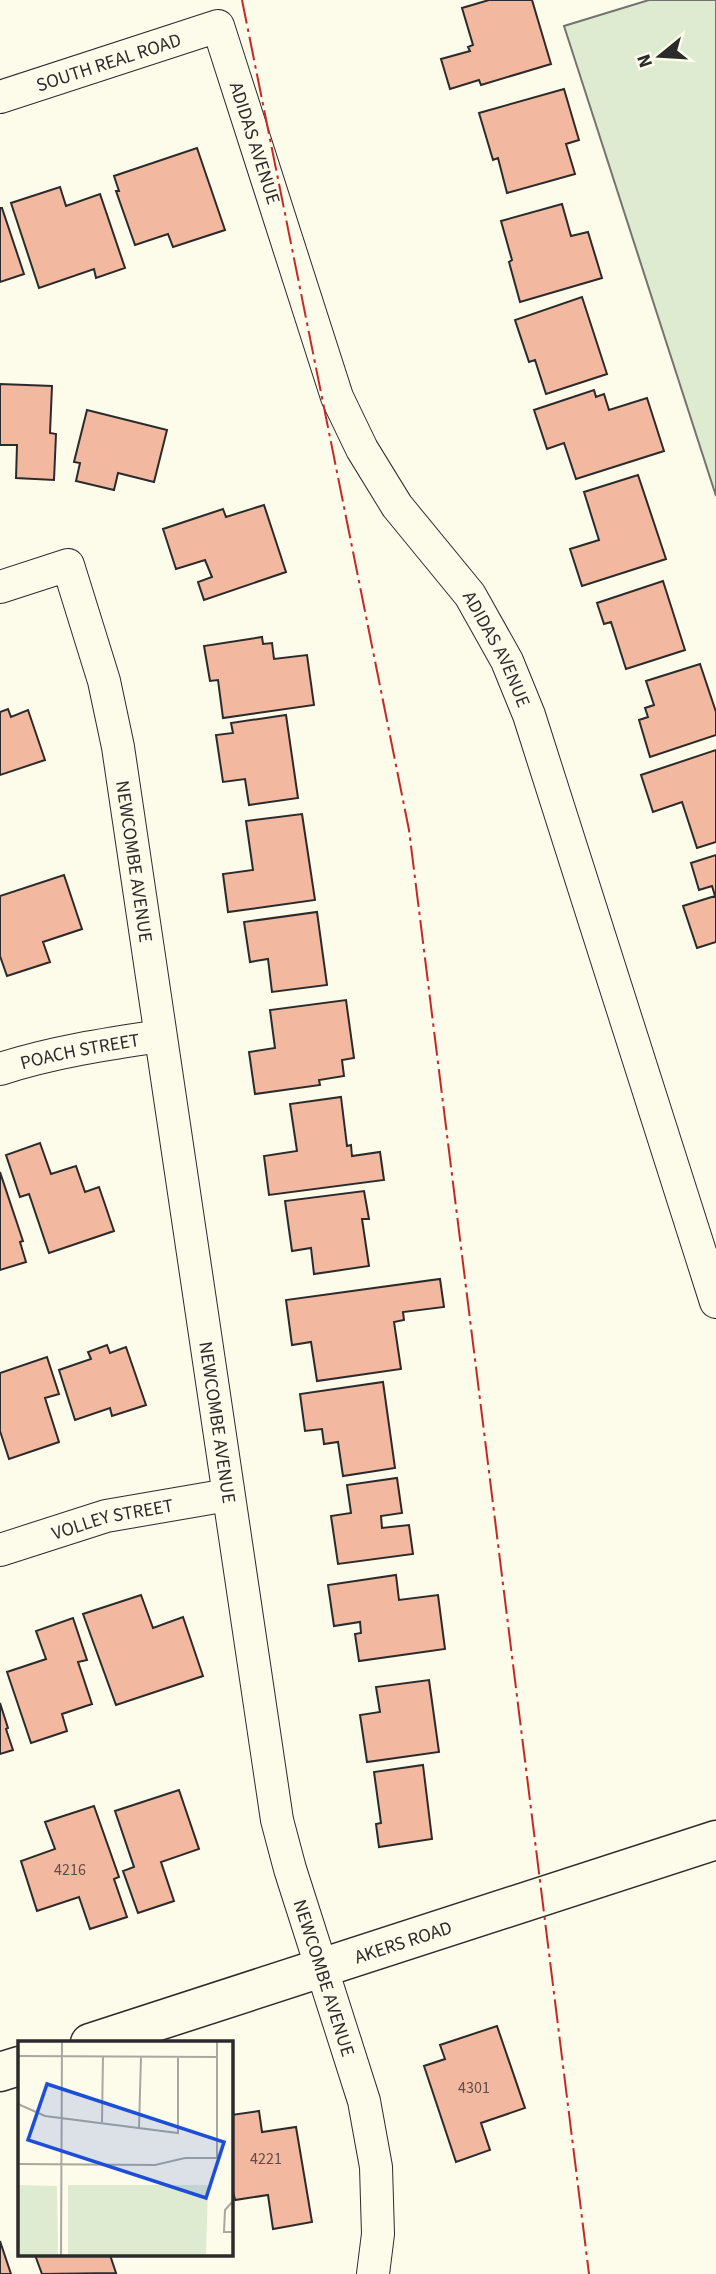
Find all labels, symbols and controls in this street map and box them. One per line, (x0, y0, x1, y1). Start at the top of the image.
north arrow (625, 21, 695, 91)
street label: SOUTH REAL ROAD (33, 27, 185, 99)
text: N (630, 51, 660, 71)
street label: ADIDAS AVENUE (222, 79, 286, 208)
street label: ADIDAS AVENUE (455, 586, 536, 711)
street label: NEWCOMBE AVENUE (108, 779, 159, 944)
street label: POACH STREET (17, 1027, 142, 1077)
street label: NEWCOMBE AVENUE (191, 1340, 242, 1505)
street label: VOLLEY STREET (48, 1493, 176, 1548)
house number: 4216 (54, 1859, 86, 1881)
street label: NEWCOMBE AVENUE (286, 1896, 361, 2060)
street label: AKERS ROAD (351, 1915, 456, 1971)
inset map (18, 2041, 233, 2256)
house number: 4301 (458, 2077, 490, 2099)
house number: 4221 (250, 2148, 282, 2170)

